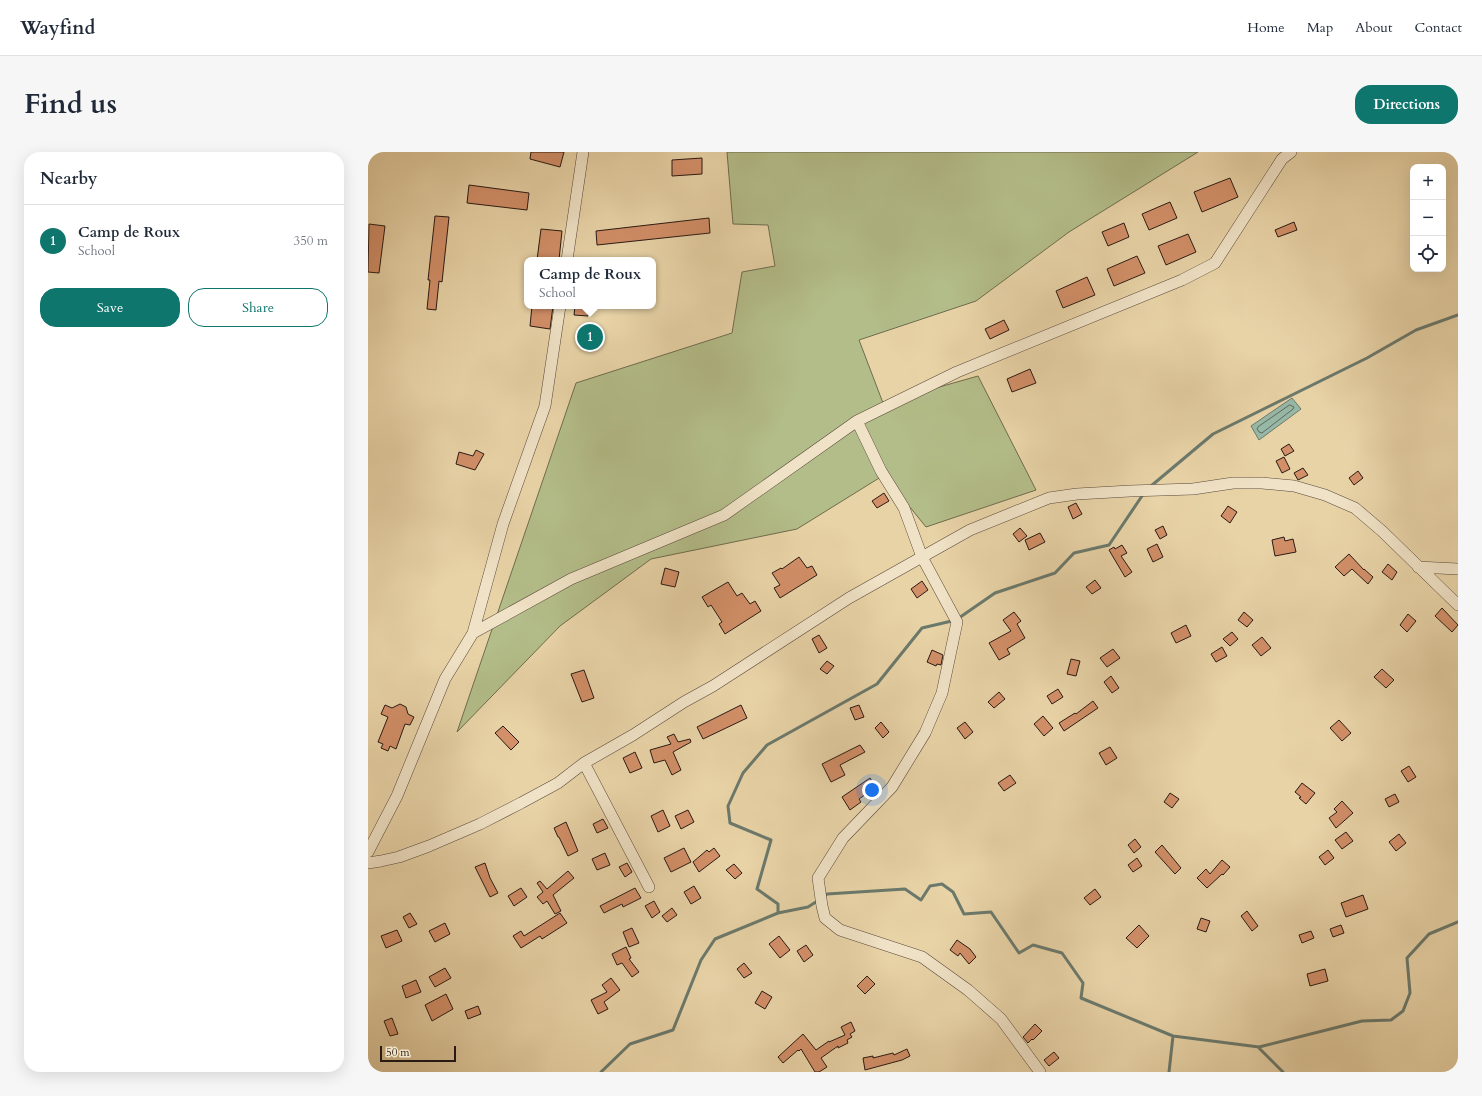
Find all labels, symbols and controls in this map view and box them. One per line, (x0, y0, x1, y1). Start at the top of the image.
text: Wayfind (20, 15, 95, 41)
text: Home (1247, 18, 1285, 37)
text: Map (1307, 18, 1333, 37)
text: About (1355, 18, 1392, 37)
text: Contact (1414, 18, 1462, 37)
text: Find us (24, 85, 117, 123)
button: Directions (1355, 85, 1458, 124)
map controls (1410, 164, 1446, 272)
button: + (1410, 164, 1446, 200)
text: Nearby (40, 167, 97, 190)
button: − (1410, 200, 1446, 236)
text: Camp de Roux (78, 222, 180, 242)
text: 1 (50, 232, 56, 250)
text: 350 m (294, 232, 328, 250)
button: locate (1410, 236, 1446, 272)
text: School (78, 242, 115, 260)
popup (524, 257, 656, 309)
text: Camp de Roux (539, 264, 641, 284)
text: School (539, 284, 576, 302)
button: Save (40, 288, 180, 327)
button: Share (188, 288, 328, 327)
pin: 1 (577, 322, 603, 352)
your location (862, 780, 882, 800)
scale bar (380, 1044, 456, 1063)
text: 50 m (386, 1045, 410, 1060)

